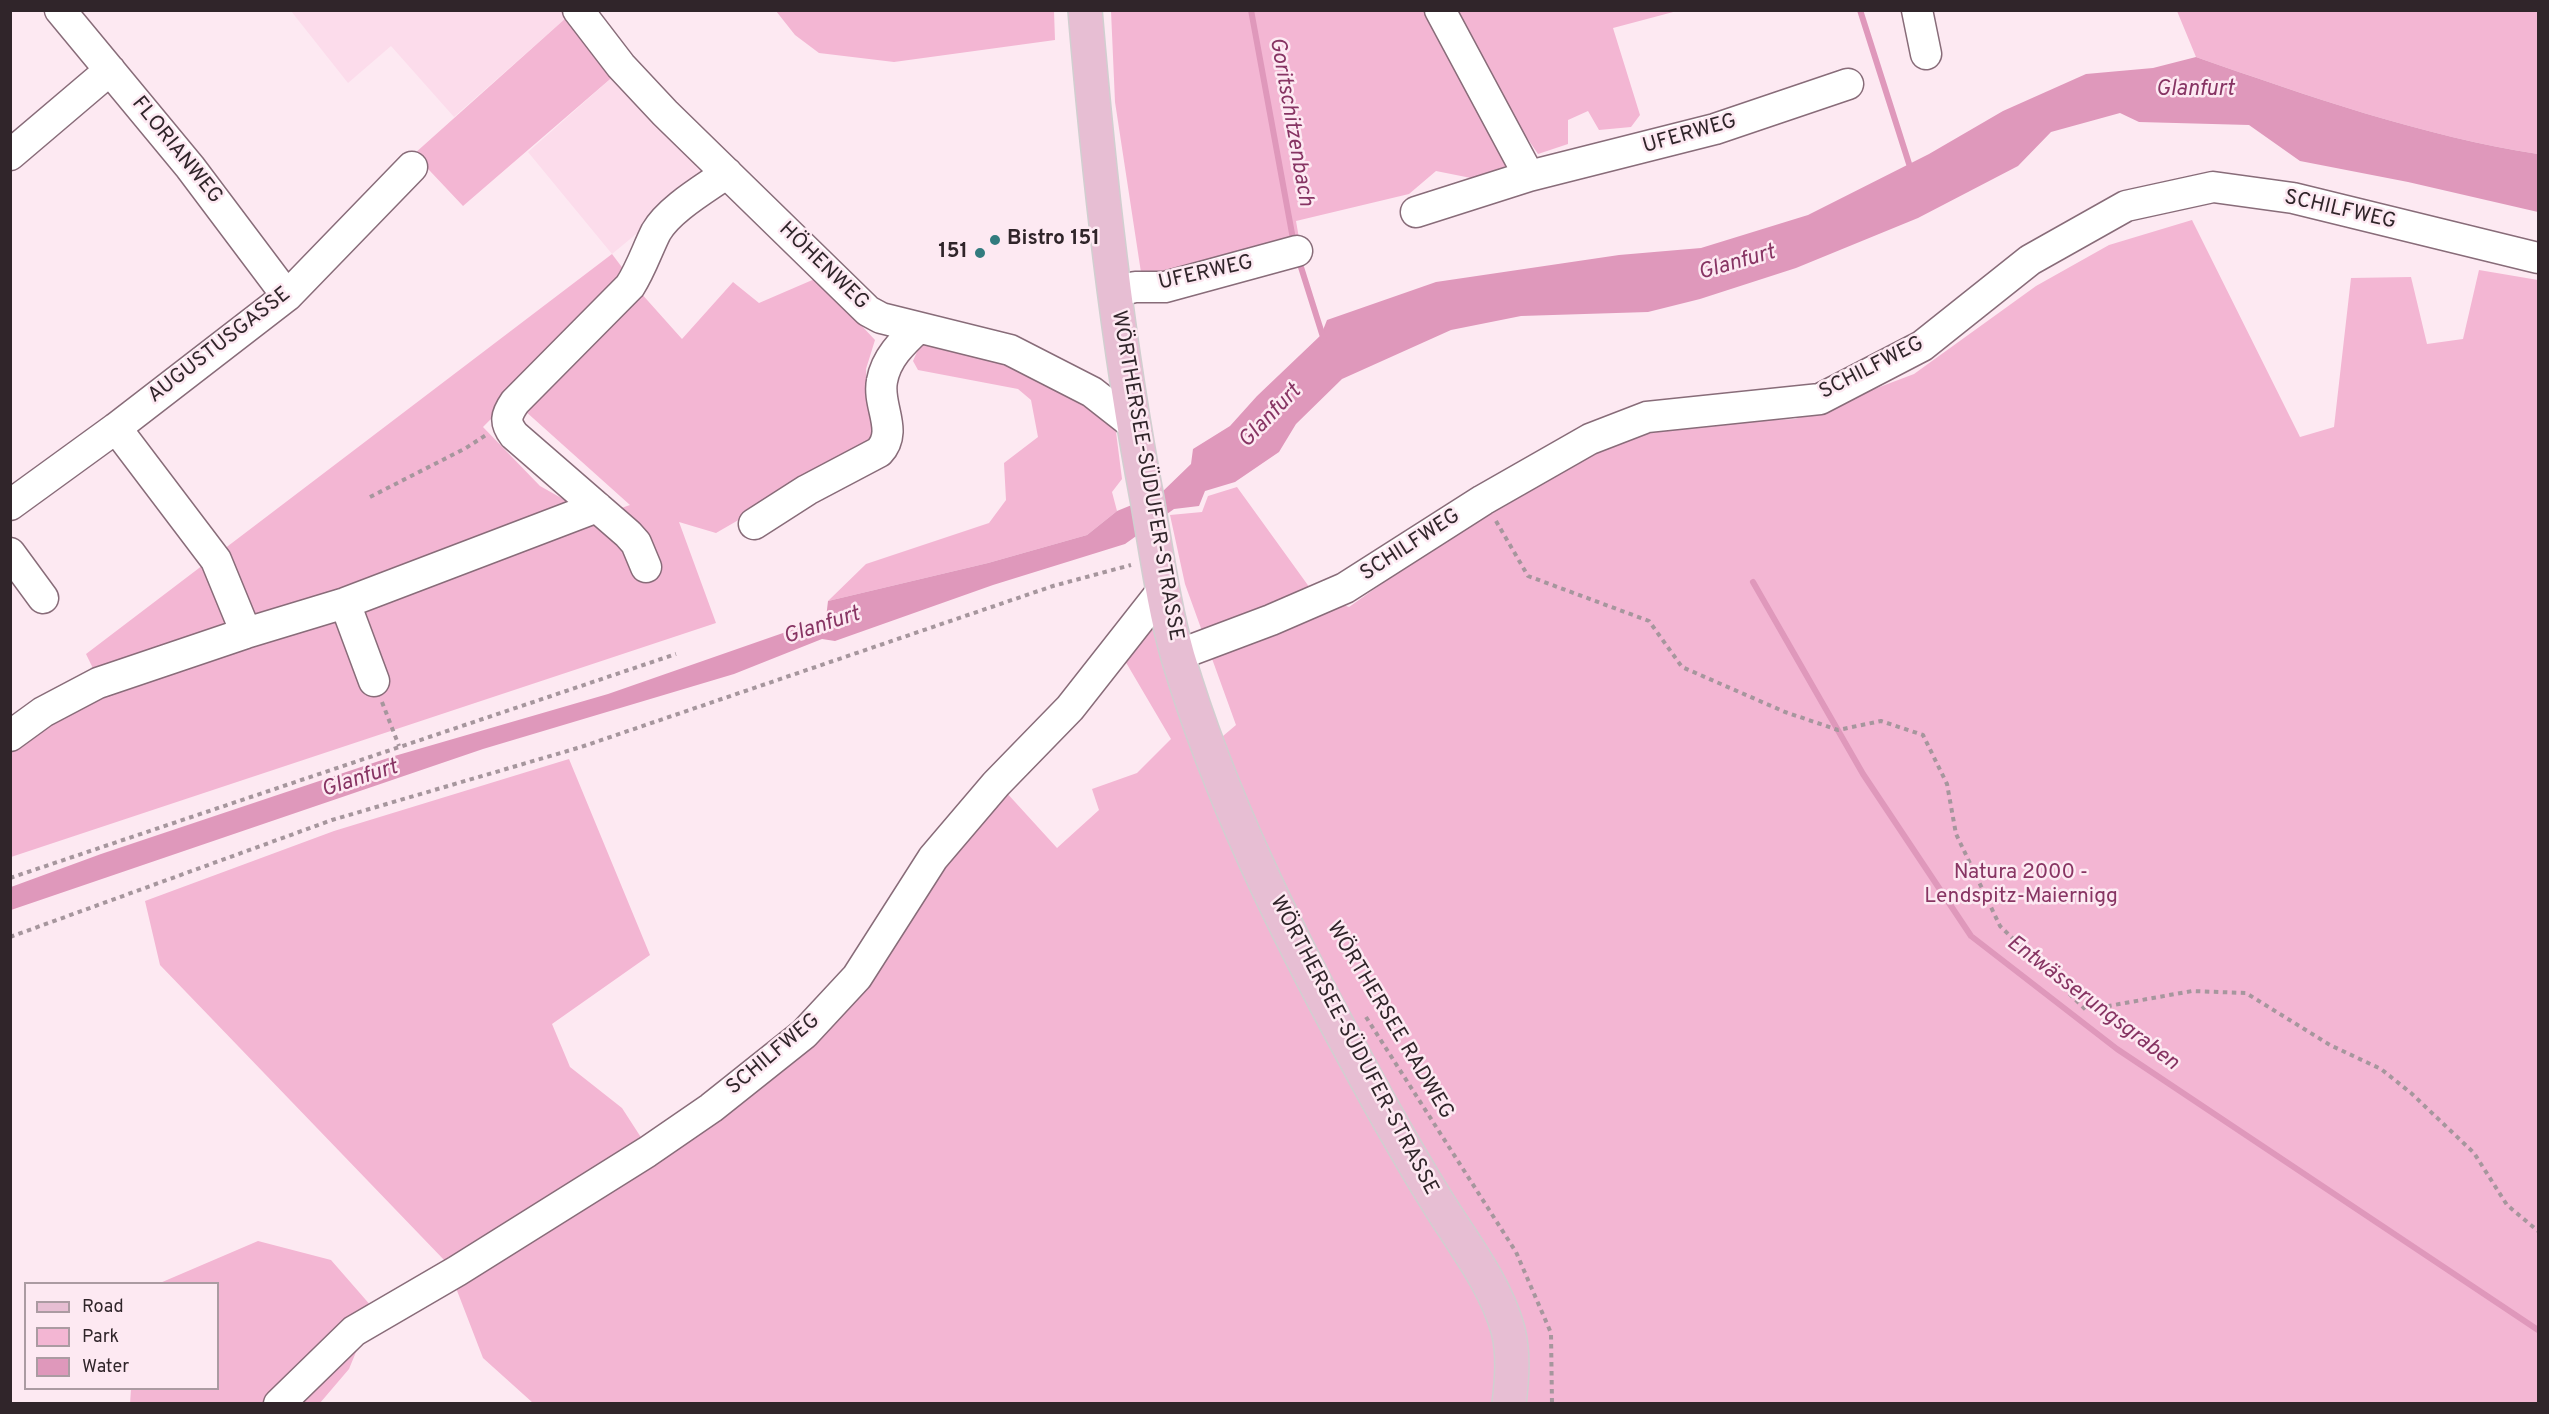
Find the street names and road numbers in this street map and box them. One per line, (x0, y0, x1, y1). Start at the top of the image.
street label: FLORIANWEG (125, 92, 227, 210)
street label: UFERWEG (1640, 110, 1740, 160)
street label: SCHILFWEG (2282, 186, 2398, 236)
street label: HÖHENWEG (773, 218, 873, 316)
street label: UFERWEG (1156, 251, 1256, 297)
street label: AUGUSTUSGASSE (144, 283, 296, 409)
street label: WÖRTHERSEE-SÜDUFER-STRASSE (1104, 309, 1188, 643)
street label: SCHILFWEG (1816, 332, 1928, 406)
street label: SCHILFWEG (1356, 504, 1466, 588)
street label: WÖRTHERSEE-SÜDUFER-STRASSE (1263, 892, 1443, 1200)
street label: WÖRTHERSEE RADWEG (1320, 918, 1458, 1124)
street label: SCHILFWEG (722, 1009, 826, 1101)

